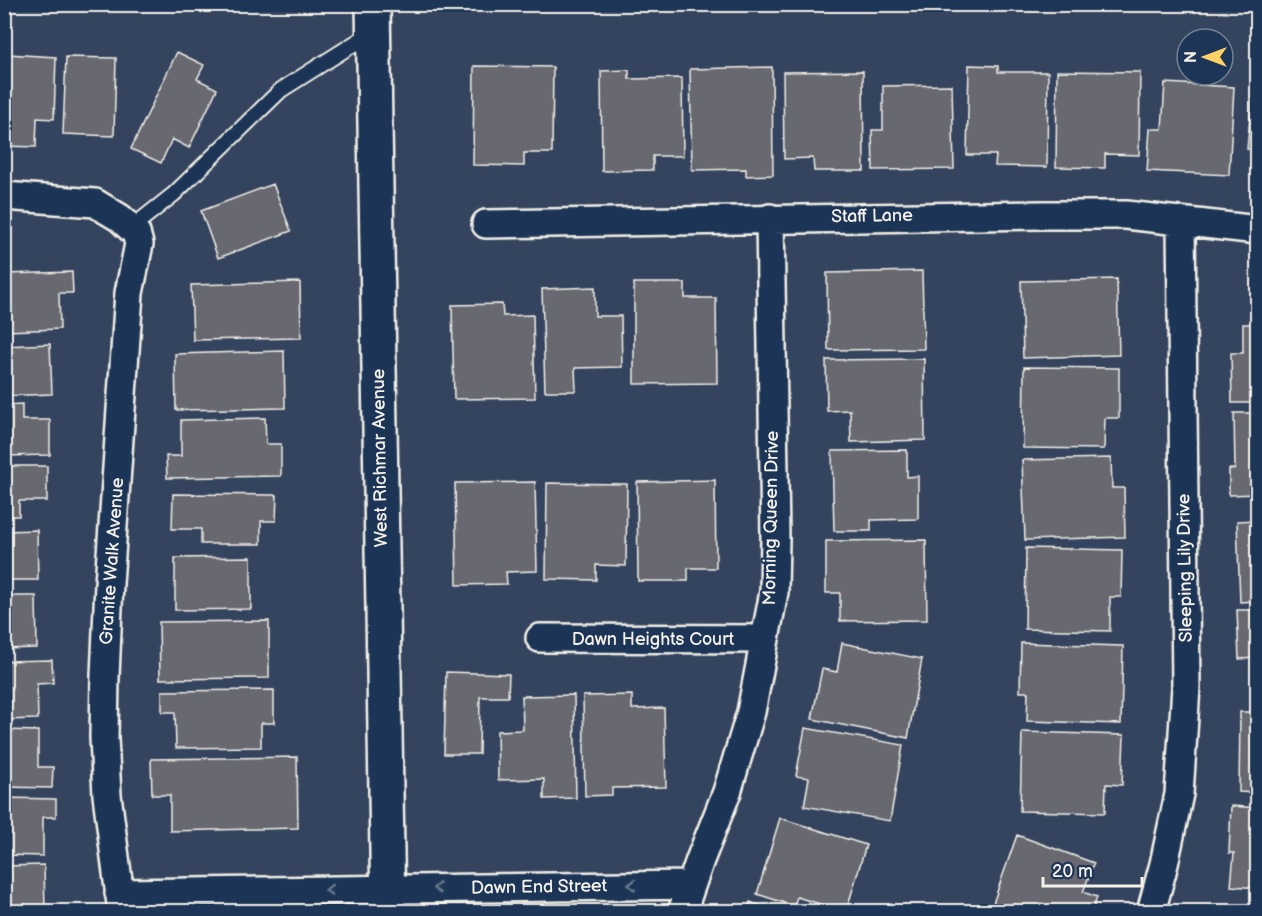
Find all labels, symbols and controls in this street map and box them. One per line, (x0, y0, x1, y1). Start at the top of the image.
north arrow (1175, 27, 1235, 87)
text: N (1182, 51, 1201, 63)
street label: Staff Lane (831, 205, 913, 227)
street label: West Richmar Avenue (368, 368, 392, 548)
street label: Morning Queen Drive (759, 430, 783, 606)
street label: Granite Walk Avenue (96, 476, 128, 645)
street label: Sleeping Lily Drive (1173, 493, 1197, 643)
street label: Dawn Heights Court (572, 629, 735, 650)
scale bar (1043, 850, 1142, 888)
text: 20 m (1052, 861, 1093, 882)
street label: Dawn End Street (471, 875, 608, 899)
one-way arrow (628, 879, 637, 891)
one-way arrow (433, 882, 442, 894)
one-way arrow (325, 884, 334, 896)

